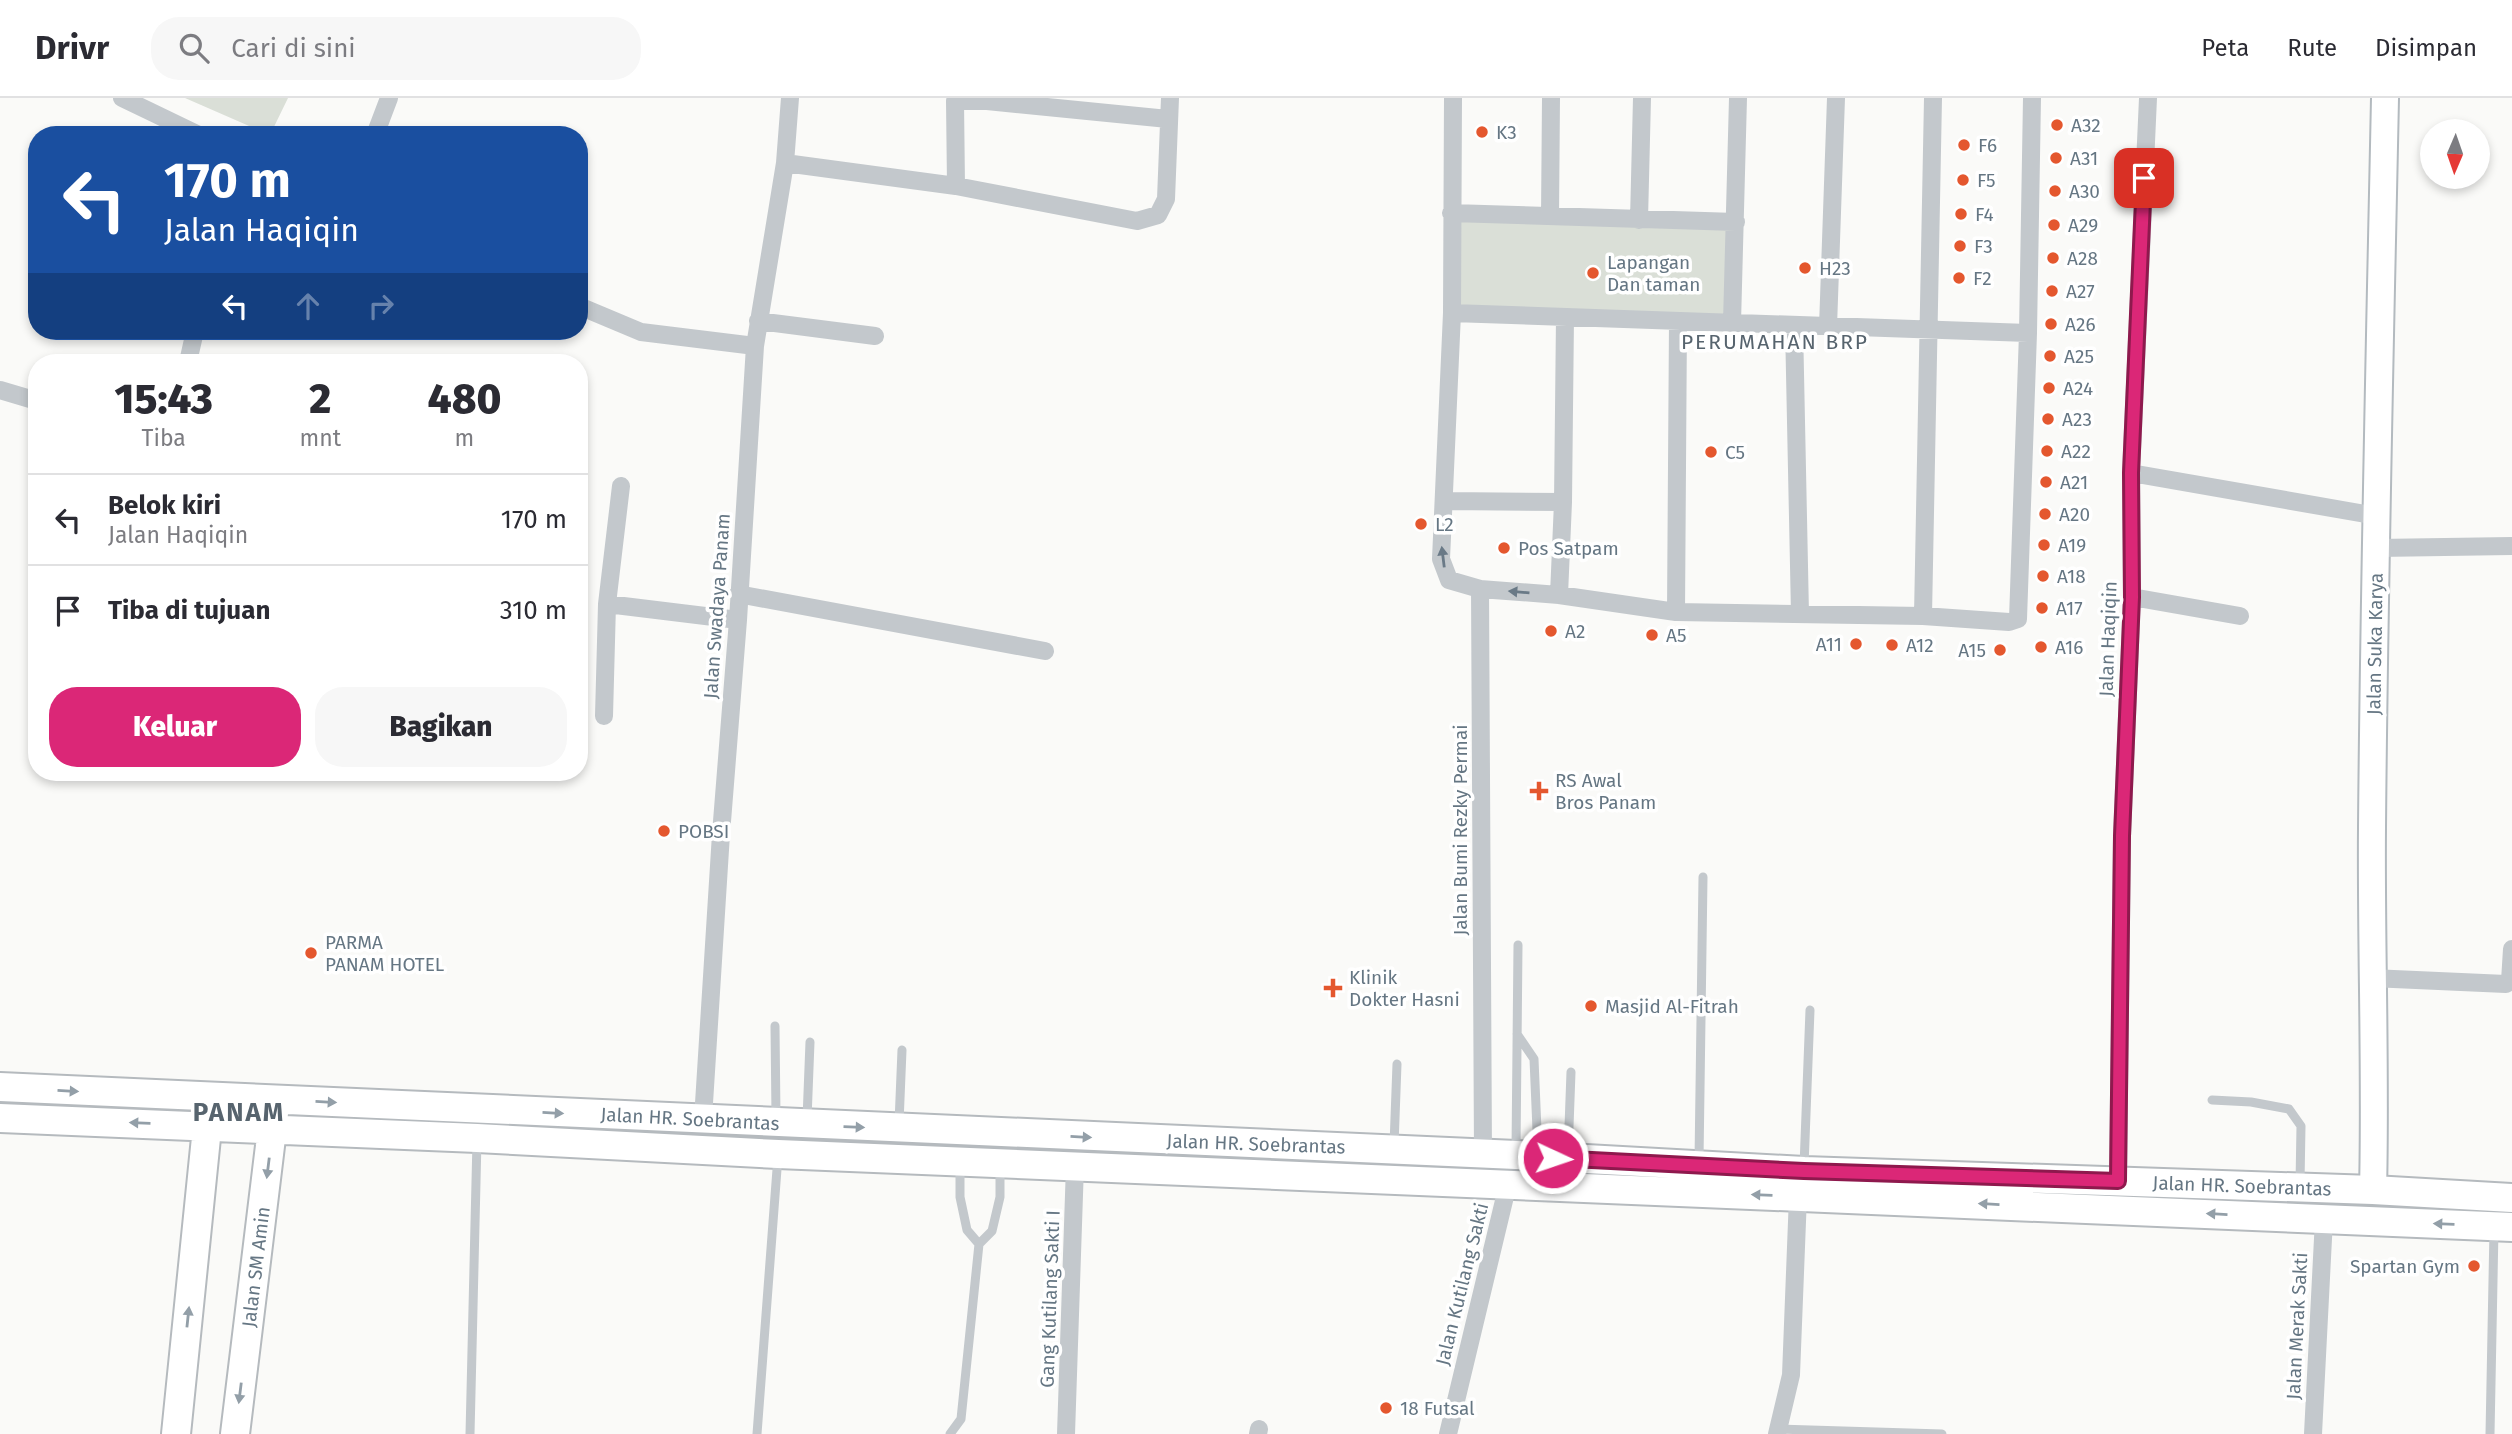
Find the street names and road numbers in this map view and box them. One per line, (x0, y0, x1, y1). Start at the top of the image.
street label: Jalan Swadaya Panam (699, 512, 735, 700)
street label: Jalan Suka Karya (2362, 573, 2388, 715)
street label: Jalan Haqiqin (2094, 581, 2122, 697)
street label: Jalan Bumi Rezky Permai (1449, 724, 1472, 936)
street label: Jalan HR. Soebrantas (600, 1103, 780, 1135)
street label: Jalan HR. Soebrantas (1166, 1129, 1346, 1159)
street label: Jalan HR. Soebrantas (2152, 1171, 2332, 1201)
street label: Jalan Kutilang Sakti (1431, 1200, 1493, 1368)
street label: Jalan SM Amin (237, 1205, 275, 1329)
street label: Gang Kutilang Sakti I (1035, 1210, 1065, 1388)
street label: Jalan Merak Sakti (2282, 1252, 2312, 1400)

